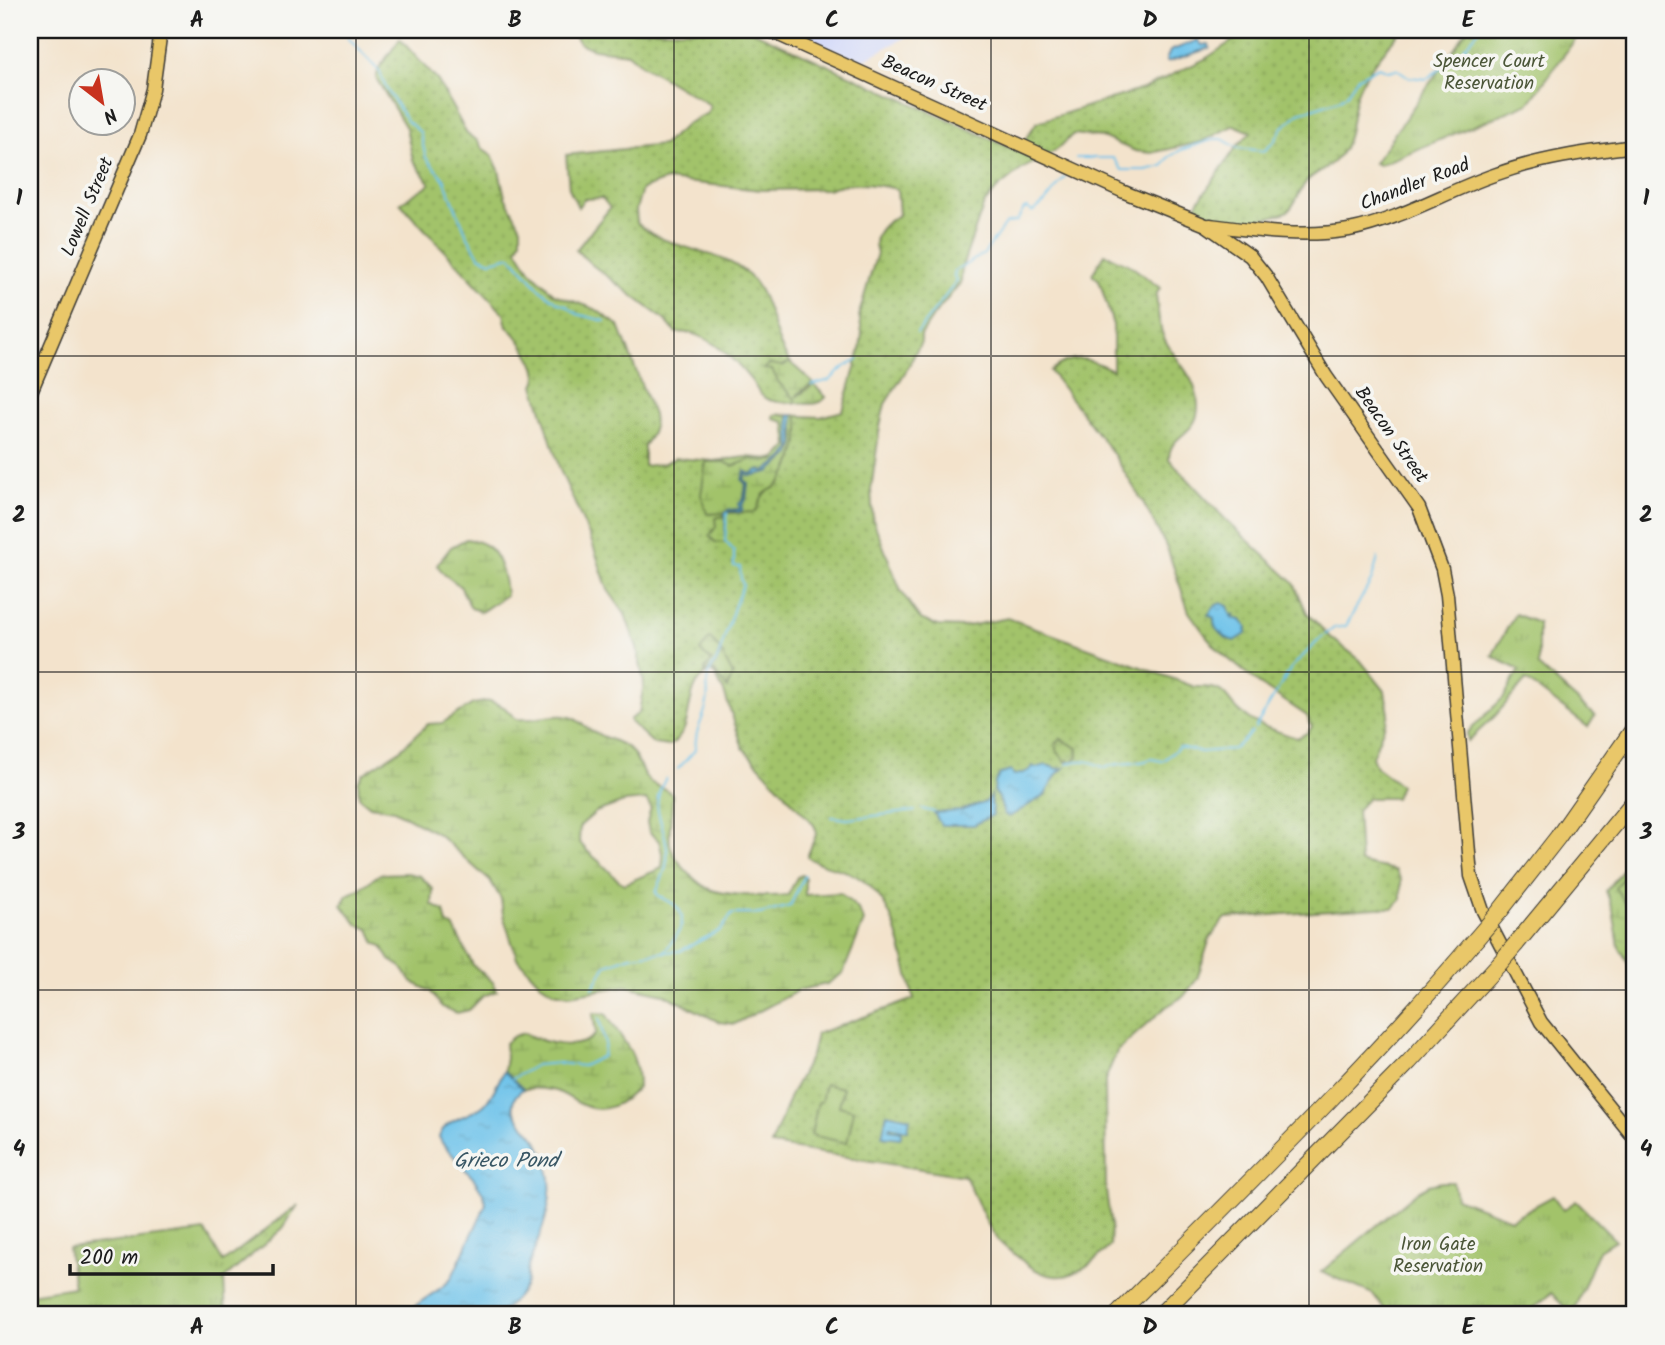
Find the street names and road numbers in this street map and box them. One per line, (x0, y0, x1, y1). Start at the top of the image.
street label: Beacon Street (876, 47, 992, 121)
street label: Chandler Road (1356, 150, 1475, 220)
street label: Lowell Street (54, 152, 123, 261)
street label: Beacon Street (1346, 380, 1436, 490)

